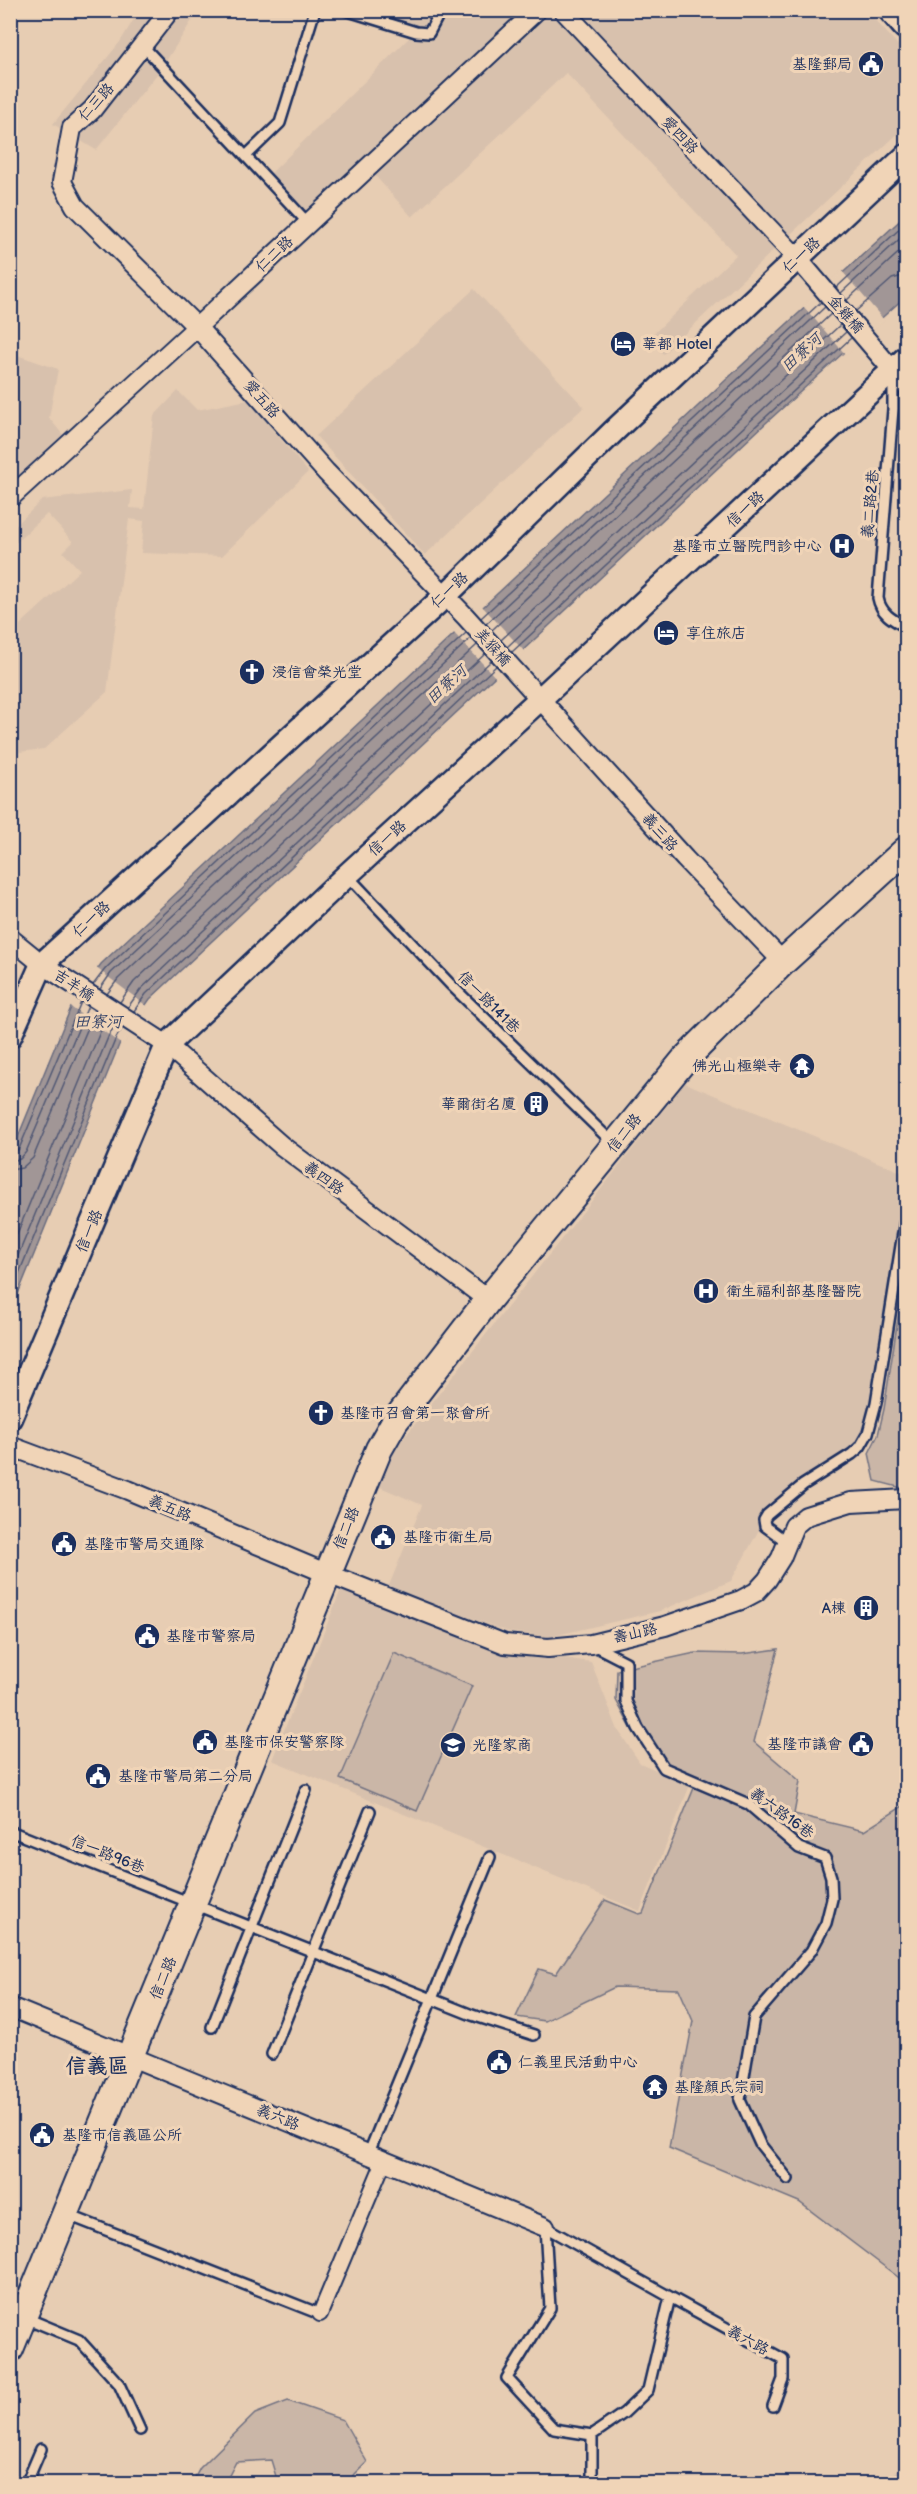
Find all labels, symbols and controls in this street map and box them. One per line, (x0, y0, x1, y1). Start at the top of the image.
public building icon: 基隆郵局 (856, 49, 886, 79)
place label: 基隆郵局 (792, 55, 852, 74)
street label: 仁三路 (74, 79, 118, 125)
street label: 愛四路 (657, 112, 702, 158)
street label: 仁二路 (251, 232, 297, 277)
street label: 仁一路 (778, 233, 824, 278)
street label: 金雞橋 (824, 291, 868, 337)
water label: 田寮河 (778, 328, 828, 376)
hotel icon: 華都 Hotel (608, 329, 638, 359)
place label: 華都 Hotel (642, 335, 712, 354)
street label: 愛五路 (240, 376, 284, 422)
street label: 義二路2巷 (858, 469, 883, 539)
street label: 信一路 (722, 487, 768, 532)
hospital icon: 基隆市立醫院門診中心 (827, 531, 857, 561)
place label: 基隆市立醫院門診中心 (672, 537, 822, 556)
street label: 仁一路 (426, 568, 472, 613)
hotel icon: 享住旅店 (651, 618, 681, 648)
street label: 美猴橋 (471, 624, 515, 670)
place label: 享住旅店 (686, 624, 746, 643)
church icon: 浸信會榮光堂 (237, 657, 267, 687)
water label: 田寮河 (423, 660, 473, 708)
place label: 浸信會榮光堂 (272, 663, 362, 682)
street label: 義三路 (638, 809, 682, 856)
street label: 信一路 (364, 816, 410, 860)
street label: 仁一路 (68, 897, 114, 942)
street label: 吉羊橋 (50, 965, 98, 1006)
street label: 信一路141巷 (453, 967, 524, 1038)
water label: 田寮河 (74, 1013, 125, 1032)
temple icon: 佛光山極樂寺 (787, 1051, 817, 1081)
place label: 佛光山極樂寺 (692, 1057, 782, 1076)
building icon: 華爾街名廈 (521, 1089, 551, 1119)
place label: 華爾街名廈 (441, 1095, 516, 1114)
street label: 信二路 (603, 1110, 646, 1157)
street label: 義四路 (300, 1157, 347, 1199)
street label: 信一路 (72, 1207, 107, 1256)
hospital icon: 衛生福利部基隆醫院 (691, 1276, 721, 1306)
place label: 衛生福利部基隆醫院 (726, 1282, 861, 1301)
church icon: 基隆市召會第一聚會所 (306, 1398, 336, 1428)
place label: 基隆市召會第一聚會所 (340, 1404, 490, 1423)
street label: 義五路 (145, 1491, 194, 1526)
street label: 信二路 (329, 1504, 364, 1553)
public building icon: 基隆市衛生局 (368, 1522, 398, 1552)
place label: 基隆市衛生局 (403, 1528, 493, 1547)
public building icon: 基隆市警局交通隊 (49, 1529, 79, 1559)
place label: 基隆市警局交通隊 (84, 1535, 204, 1554)
building icon: A棟 (851, 1593, 881, 1623)
place label: A棟 (822, 1599, 846, 1618)
street label: 壽山路 (611, 1619, 659, 1648)
public building icon: 基隆市警察局 (132, 1621, 162, 1651)
place label: 基隆市警察局 (166, 1627, 256, 1646)
public building icon: 基隆市保安警察隊 (190, 1727, 220, 1757)
public building icon: 基隆市議會 (846, 1729, 876, 1759)
school or university icon: 光隆家商 (438, 1730, 468, 1760)
place label: 基隆市保安警察隊 (224, 1733, 344, 1752)
place label: 基隆市議會 (767, 1735, 842, 1754)
place label: 光隆家商 (472, 1736, 532, 1755)
public building icon: 基隆市警局第二分局 (83, 1761, 113, 1791)
place label: 基隆市警局第二分局 (118, 1767, 253, 1786)
street label: 義六路16巷 (746, 1784, 818, 1843)
street label: 信一路96巷 (68, 1831, 147, 1878)
street label: 信二路 (146, 1954, 181, 2003)
public building icon: 仁義里民活動中心 (484, 2047, 514, 2077)
place label: 仁義里民活動中心 (518, 2053, 638, 2072)
district label: 信義區 (66, 2054, 129, 2079)
temple icon: 基隆顏氏宗祠 (640, 2072, 670, 2102)
place label: 基隆顏氏宗祠 (674, 2078, 764, 2097)
street label: 義六路 (253, 2100, 302, 2135)
public building icon: 基隆市信義區公所 (27, 2120, 57, 2150)
place label: 基隆市信義區公所 (62, 2126, 182, 2145)
street label: 義六路 (723, 2321, 772, 2360)

